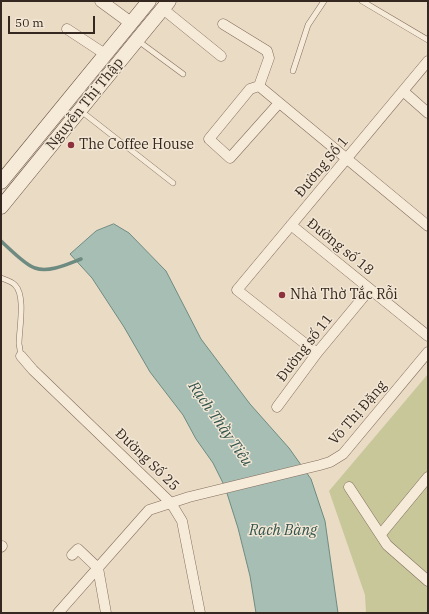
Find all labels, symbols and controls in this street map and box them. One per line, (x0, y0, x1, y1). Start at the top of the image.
scale bar (10, 8, 97, 34)
text: 50 m (15, 15, 44, 30)
street label: Nguyễn Thị Thập (43, 55, 127, 153)
street label: Đường Số 1 (292, 133, 352, 201)
place label: The Coffee House (79, 137, 194, 153)
marker: The Coffee House (66, 140, 76, 150)
street label: Đường số 18 (303, 215, 377, 279)
place label: Nhà Thờ Tắc Rỗi (290, 287, 398, 303)
marker: Nhà Thờ Tắc Rỗi (277, 290, 287, 300)
street label: Đường số 11 (273, 311, 337, 385)
water label: Rạch Thầy Tiêu (184, 378, 256, 470)
street label: Võ Thị Đặng (326, 378, 390, 448)
street label: Đường Số 25 (112, 425, 182, 495)
water label: Rạch Bàng (249, 522, 317, 540)

